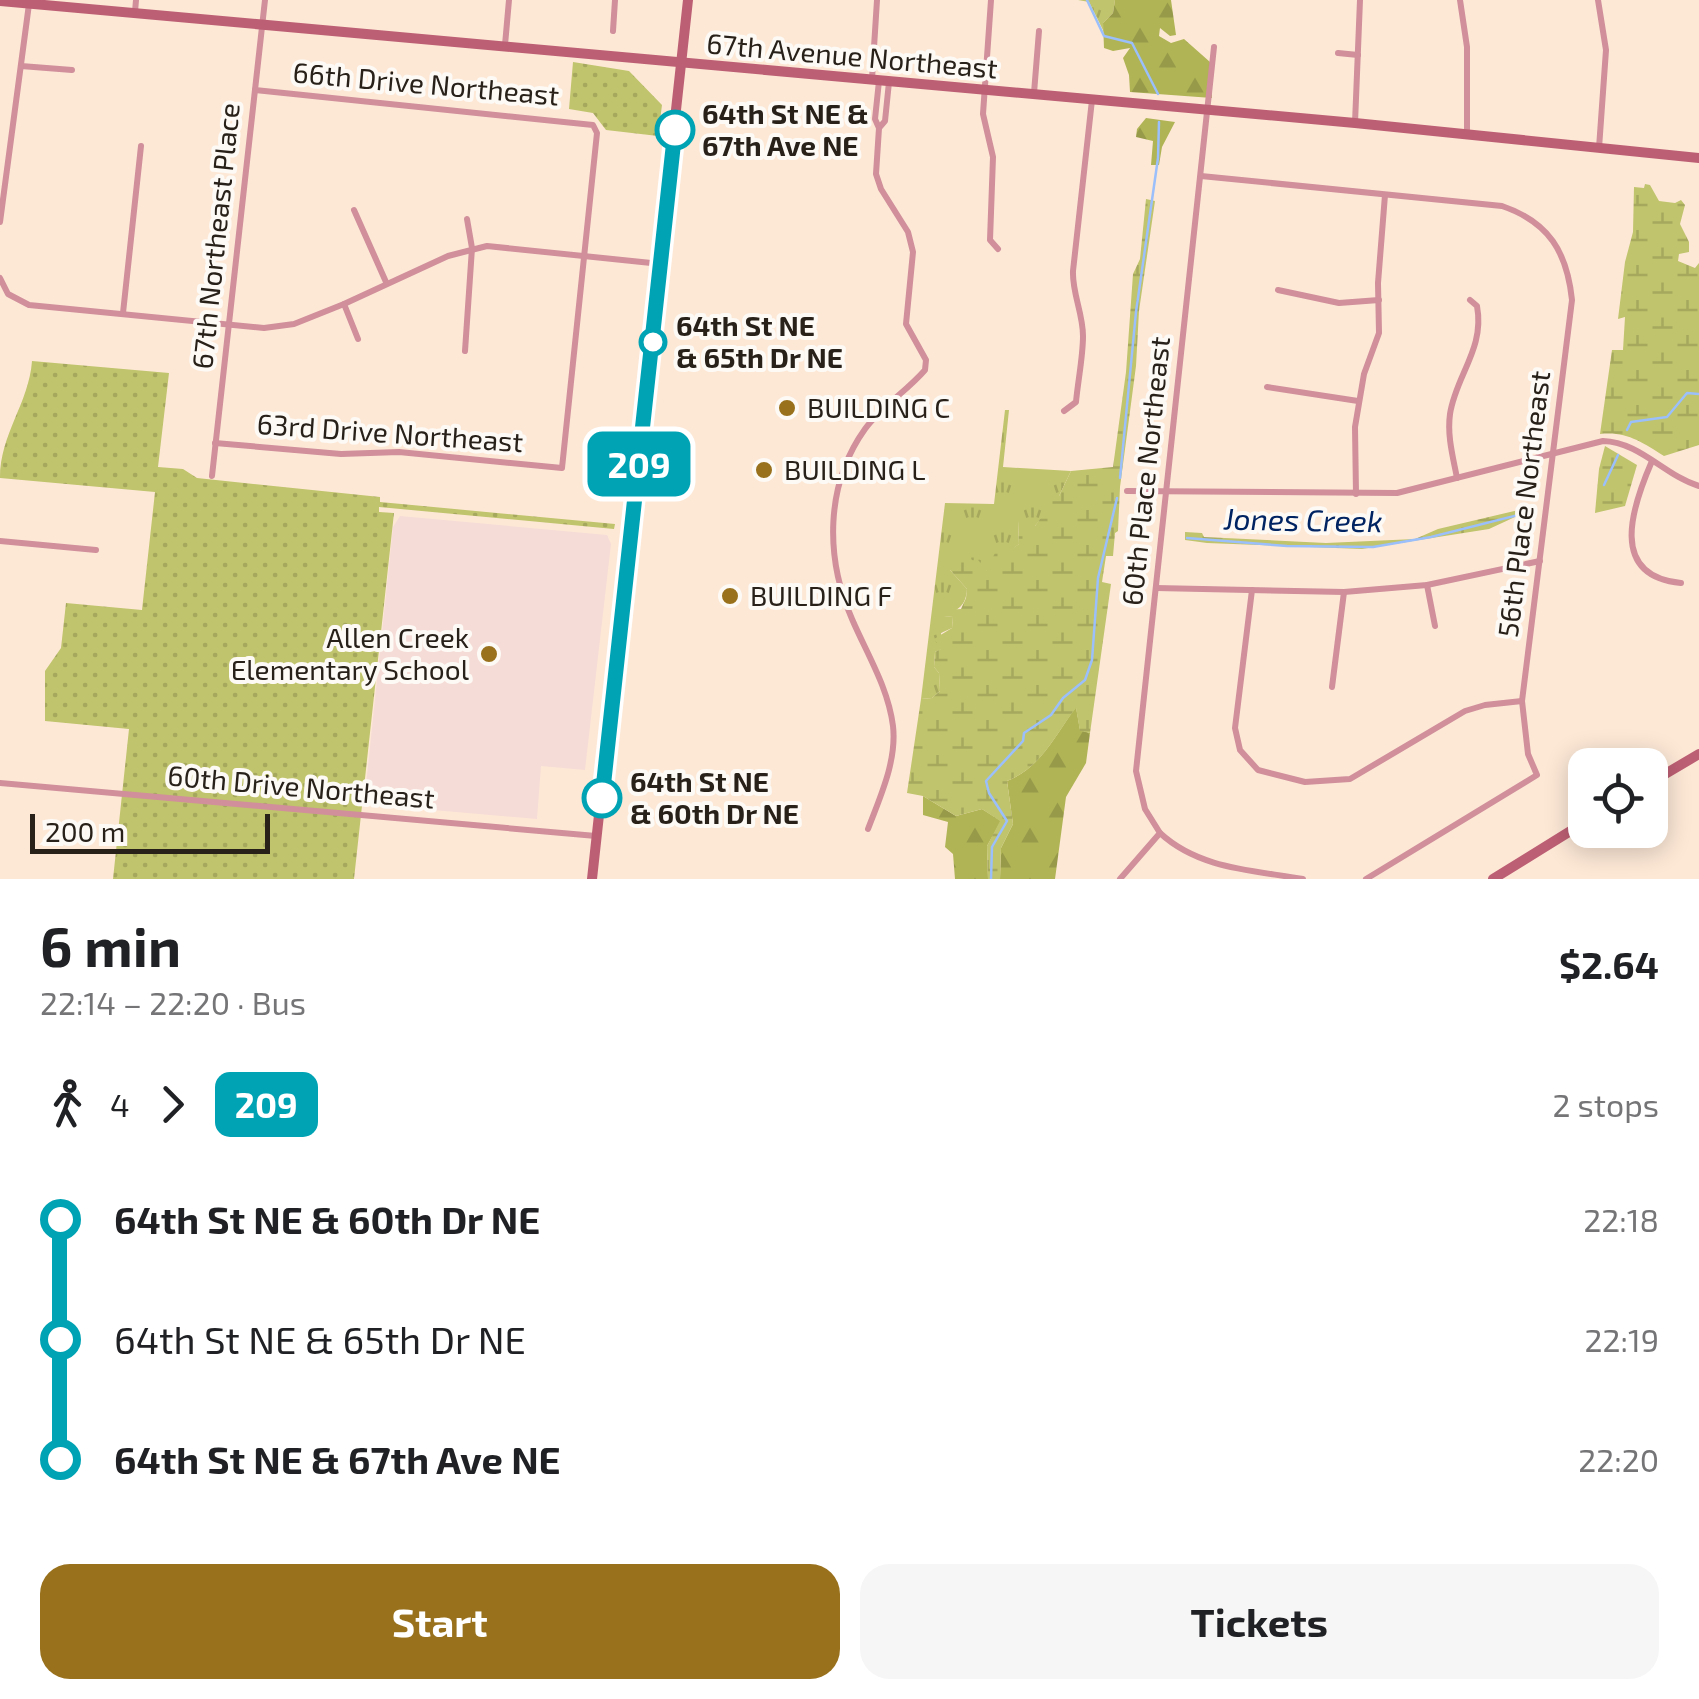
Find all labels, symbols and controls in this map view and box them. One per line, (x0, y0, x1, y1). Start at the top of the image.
street label: 67th Avenue Northeast (705, 25, 999, 85)
street label: 66th Drive Northeast (292, 54, 561, 112)
place label: 64th St NE & 67th Ave NE (702, 96, 868, 162)
street label: 67th Northeast Place (184, 101, 246, 371)
marker: 64th St NE & 67th Ave NE (656, 111, 694, 149)
place label: 64th St NE & 65th Dr NE (676, 308, 843, 374)
marker: 64th St NE & 65th Dr NE (640, 329, 666, 355)
street label: 60th Place Northeast (1114, 335, 1176, 607)
street label: 56th Place Northeast (1490, 369, 1556, 639)
place label: BUILDING C (807, 390, 950, 424)
marker: BUILDING C (776, 397, 798, 419)
street label: 63rd Drive Northeast (256, 406, 524, 458)
line badge: 209 (582, 432, 696, 496)
text: 209 (607, 443, 671, 485)
place label: BUILDING L (784, 452, 926, 486)
marker: BUILDING L (753, 459, 775, 481)
water label: Jones Creek (1222, 500, 1383, 538)
place label: BUILDING F (750, 578, 892, 612)
marker: BUILDING F (719, 585, 741, 607)
place label: Allen Creek Elementary School (231, 620, 470, 686)
marker: Allen Creek Elementary School (478, 643, 500, 665)
map controls (1568, 748, 1668, 848)
button: locate (1568, 748, 1668, 848)
street label: 60th Drive Northeast (166, 757, 436, 815)
place label: 64th St NE & 60th Dr NE (630, 764, 799, 830)
marker: 64th St NE & 60th Dr NE (583, 779, 621, 817)
scale bar (30, 809, 270, 854)
text: 200 m (45, 814, 125, 848)
text: 6 min (40, 912, 181, 978)
text: $2.64 (1559, 941, 1659, 987)
text: 22:14 – 22:20 · Bus (40, 983, 306, 1021)
icon: walk (40, 1077, 95, 1132)
icon: forward (145, 1077, 200, 1132)
text: 209 (235, 1083, 298, 1125)
text: 4 (110, 1085, 130, 1123)
text: 2 stops (1552, 1085, 1659, 1123)
text: 64th St NE & 60th Dr NE (114, 1196, 540, 1242)
text: 22:18 (1583, 1200, 1659, 1238)
text: 64th St NE & 65th Dr NE (114, 1316, 526, 1362)
text: 22:19 (1584, 1320, 1659, 1358)
text: 64th St NE & 67th Ave NE (114, 1436, 561, 1482)
text: 22:20 (1578, 1440, 1659, 1478)
button: Start (40, 1564, 840, 1679)
button: Tickets (860, 1564, 1659, 1679)

